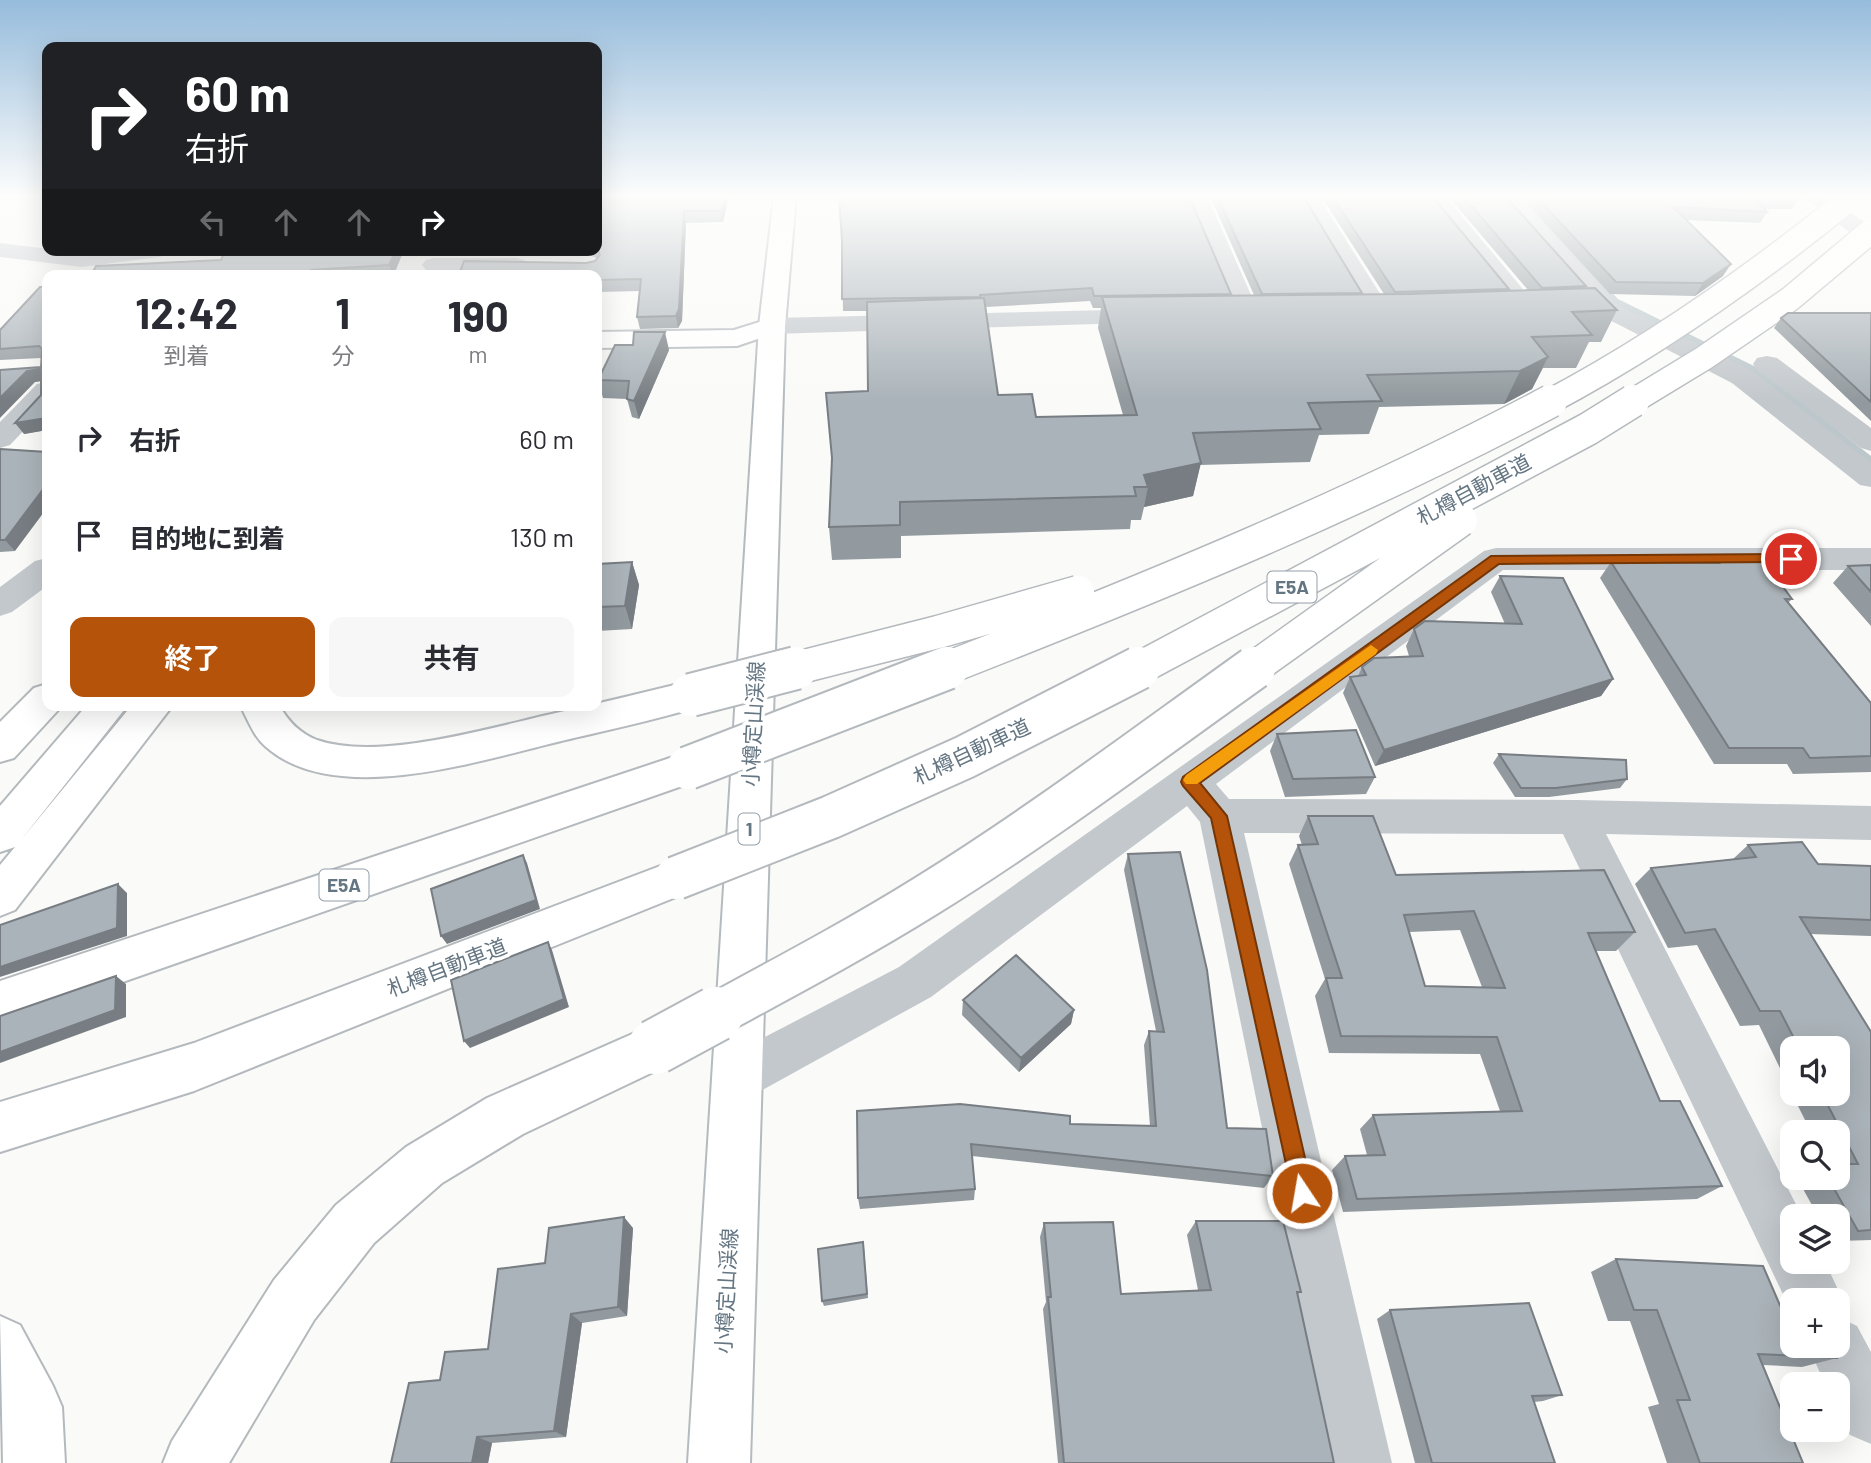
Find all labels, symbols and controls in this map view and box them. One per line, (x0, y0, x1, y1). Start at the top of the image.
text: 60 m (185, 63, 290, 122)
icon: right (70, 70, 161, 161)
text: 右折 (185, 128, 249, 166)
icon: left (194, 203, 232, 241)
icon: ahead (267, 203, 305, 241)
icon: ahead (340, 203, 378, 241)
icon: right (413, 203, 451, 241)
text: 12:42 (135, 287, 238, 337)
text: 1 (335, 287, 350, 337)
text: 190 (448, 290, 509, 340)
text: m (469, 340, 488, 368)
text: 到着 (164, 341, 210, 369)
text: 分 (331, 341, 354, 369)
icon: right (70, 419, 108, 457)
text: 60 m (519, 423, 574, 454)
text: 右折 (129, 424, 181, 455)
street label: 札樽自動車道 (1412, 448, 1535, 529)
icon: arrive (70, 517, 108, 555)
text: 130 m (510, 521, 574, 552)
text: 目的地に到着 (129, 522, 285, 553)
pin (1761, 529, 1821, 589)
icon: arrive (1772, 540, 1810, 578)
road number: E5A (1268, 572, 1316, 602)
button: 終了 (70, 617, 315, 697)
button: 共有 (329, 617, 574, 697)
street label: 小樽定山渓線 (737, 660, 768, 787)
street label: 札樽自動車道 (909, 713, 1034, 789)
road number: 1 (738, 814, 760, 844)
road number: E5A (320, 870, 368, 900)
street label: 札樽自動車道 (383, 932, 510, 1001)
map controls (1780, 1036, 1850, 1442)
button: sound (1780, 1036, 1850, 1106)
button: search (1780, 1120, 1850, 1190)
position arrow (1265, 1156, 1339, 1230)
button: layers (1780, 1204, 1850, 1274)
street label: 小樽定山渓線 (710, 1227, 741, 1354)
button: + (1780, 1288, 1850, 1358)
button: − (1780, 1372, 1850, 1442)

